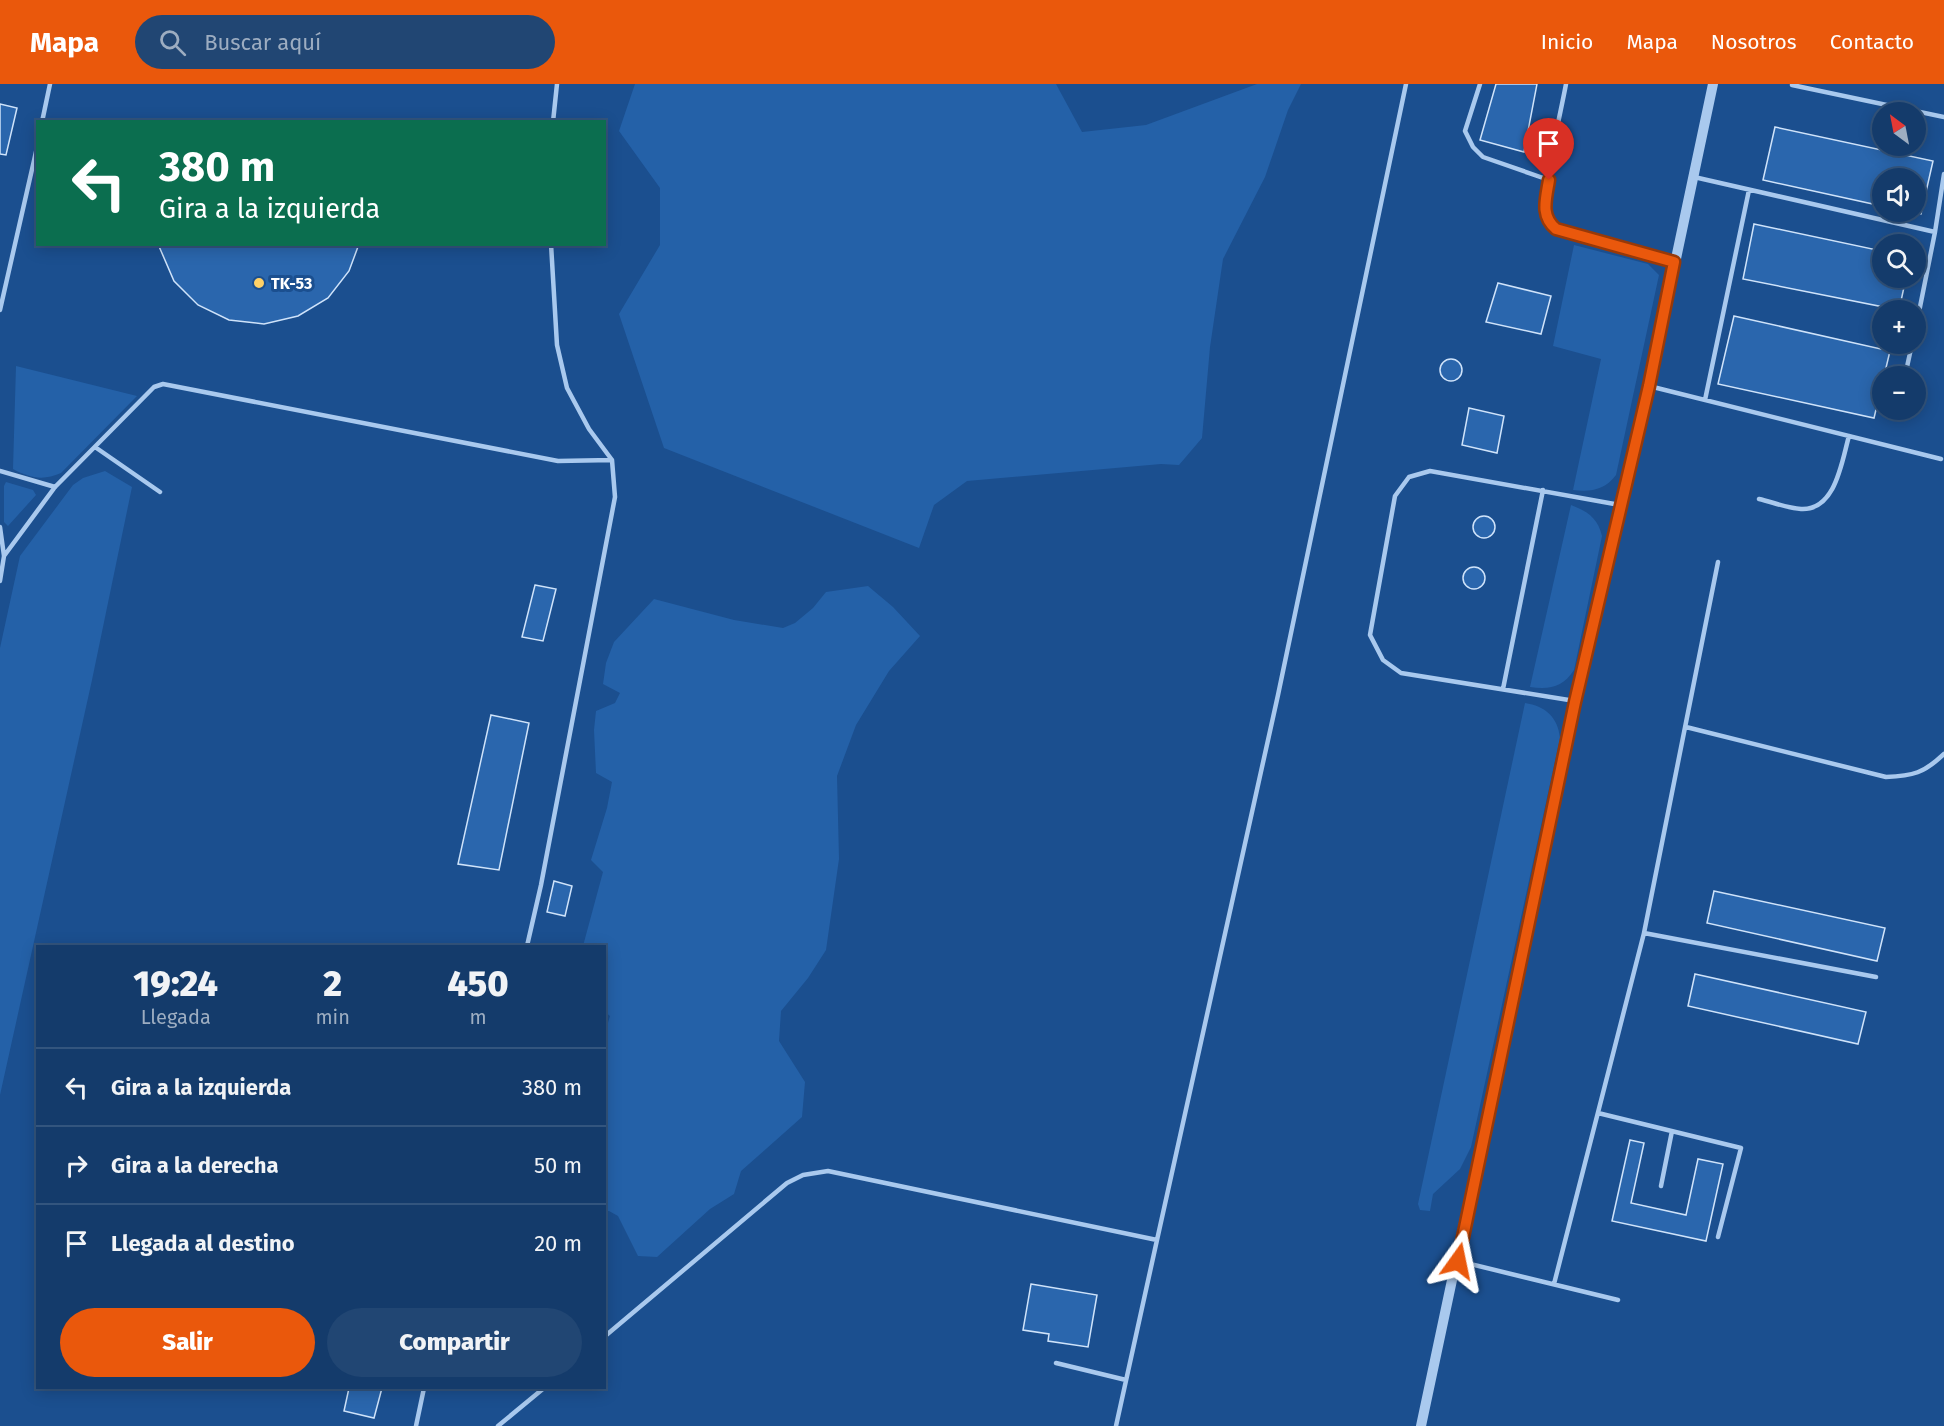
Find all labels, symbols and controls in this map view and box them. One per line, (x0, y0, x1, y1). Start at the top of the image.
search box (135, 15, 555, 69)
text: Mapa (30, 26, 99, 59)
icon: search (156, 26, 189, 59)
text: Buscar aquí (204, 29, 321, 56)
text: Inicio (1541, 29, 1593, 55)
text: Mapa (1626, 29, 1678, 55)
text: Nosotros (1711, 29, 1797, 55)
text: Contacto (1830, 29, 1914, 55)
north arrow (1872, 102, 1926, 156)
map controls (1872, 102, 1926, 420)
pin (1523, 118, 1574, 180)
icon: arrive (1532, 127, 1565, 160)
text: 380 m (159, 142, 275, 192)
icon: left (60, 144, 138, 222)
button: sound (1872, 168, 1926, 222)
text: Gira a la izquierda (159, 193, 380, 225)
button: search (1872, 234, 1926, 288)
place label: TK-53 (271, 274, 312, 293)
marker: TK-53 (252, 276, 266, 290)
button: + (1872, 300, 1926, 354)
button: − (1872, 366, 1926, 420)
text: 19:24 (133, 962, 218, 1006)
text: 2 (323, 962, 342, 1006)
text: 450 (447, 962, 509, 1006)
text: Llegada (141, 1005, 211, 1029)
text: min (315, 1005, 350, 1029)
text: m (469, 1005, 487, 1029)
icon: left (60, 1071, 93, 1104)
text: Gira a la izquierda (111, 1074, 291, 1101)
text: 380 m (522, 1074, 582, 1101)
icon: right (60, 1149, 93, 1182)
text: Gira a la derecha (111, 1152, 279, 1179)
text: 50 m (534, 1152, 582, 1179)
icon: arrive (60, 1227, 93, 1260)
position arrow (1426, 1229, 1490, 1293)
text: Llegada al destino (111, 1230, 295, 1257)
text: 20 m (534, 1230, 582, 1257)
button: Salir (60, 1308, 315, 1377)
button: Compartir (327, 1308, 582, 1377)

